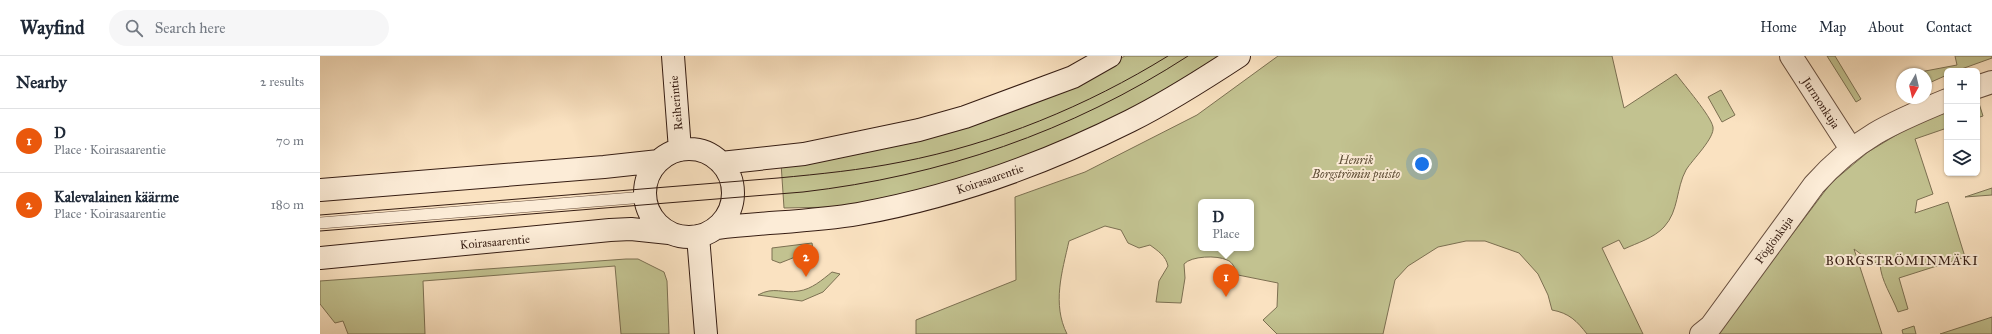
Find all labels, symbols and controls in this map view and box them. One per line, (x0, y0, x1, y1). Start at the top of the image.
search box (109, 10, 389, 46)
text: Wayfind (20, 16, 85, 39)
icon: search (123, 17, 145, 39)
text: Search here (155, 19, 226, 37)
text: Home (1760, 19, 1797, 36)
text: Map (1819, 19, 1846, 36)
text: About (1868, 19, 1904, 36)
text: Contact (1926, 19, 1972, 36)
north arrow (1896, 68, 1932, 104)
map controls (1944, 68, 1980, 176)
button: + (1944, 68, 1980, 104)
text: Nearby (16, 72, 67, 93)
street label: Jurmonkuja (1797, 73, 1843, 133)
text: 2 results (260, 74, 304, 90)
street label: Reiherintie (667, 75, 685, 131)
button: − (1944, 104, 1980, 140)
text: D (54, 124, 66, 142)
text: 1 (26, 133, 32, 149)
text: 70 m (276, 133, 304, 149)
button: layers (1944, 140, 1980, 176)
text: Place · Koirasaarentie (54, 142, 166, 158)
park label: Henrik Borgströmin puisto (1311, 153, 1400, 182)
your location (1412, 154, 1432, 174)
street label: Koirasaarentie (955, 161, 1025, 197)
text: Kalevalainen käärme (54, 188, 179, 206)
text: 2 (26, 197, 32, 213)
text: 180 m (271, 197, 304, 213)
popup (1198, 199, 1254, 251)
text: Place · Koirasaarentie (54, 206, 166, 222)
text: D (1212, 208, 1224, 226)
street label: Föglönkuja (1752, 213, 1797, 267)
text: Place (1212, 226, 1240, 242)
street label: Koirasaarentie (459, 232, 531, 252)
pin: 2 (793, 244, 819, 277)
district label: BORGSTRÖMINMÄKI (1825, 253, 1979, 269)
pin: 1 (1213, 264, 1239, 297)

